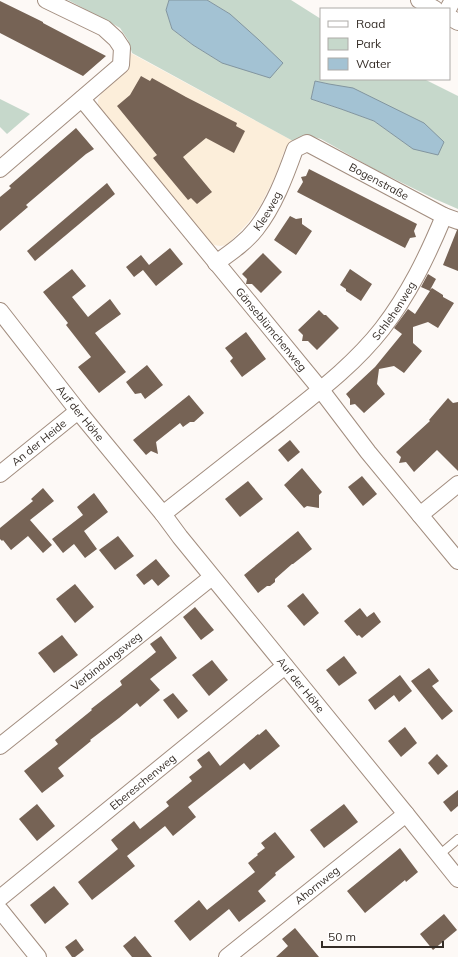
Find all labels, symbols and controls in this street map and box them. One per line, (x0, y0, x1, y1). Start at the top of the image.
legend (320, 8, 450, 80)
text: Road (356, 16, 385, 31)
text: Park (356, 36, 382, 51)
text: Water (356, 56, 392, 71)
street label: Bogenstraße (347, 160, 411, 203)
street label: Kleeweg (250, 189, 284, 234)
street label: Schlehenweg (369, 279, 419, 343)
street label: Gänseblümchenweg (233, 285, 310, 374)
street label: Auf der Höhe (54, 383, 107, 444)
street label: An der Heide (9, 416, 69, 469)
street label: Verbindungsweg (68, 629, 144, 694)
street label: Auf der Höhe (274, 654, 328, 716)
street label: Ebereschenweg (107, 751, 178, 813)
street label: Ahornweg (292, 863, 342, 907)
scale bar (322, 923, 443, 949)
text: 50 m (328, 929, 356, 944)

